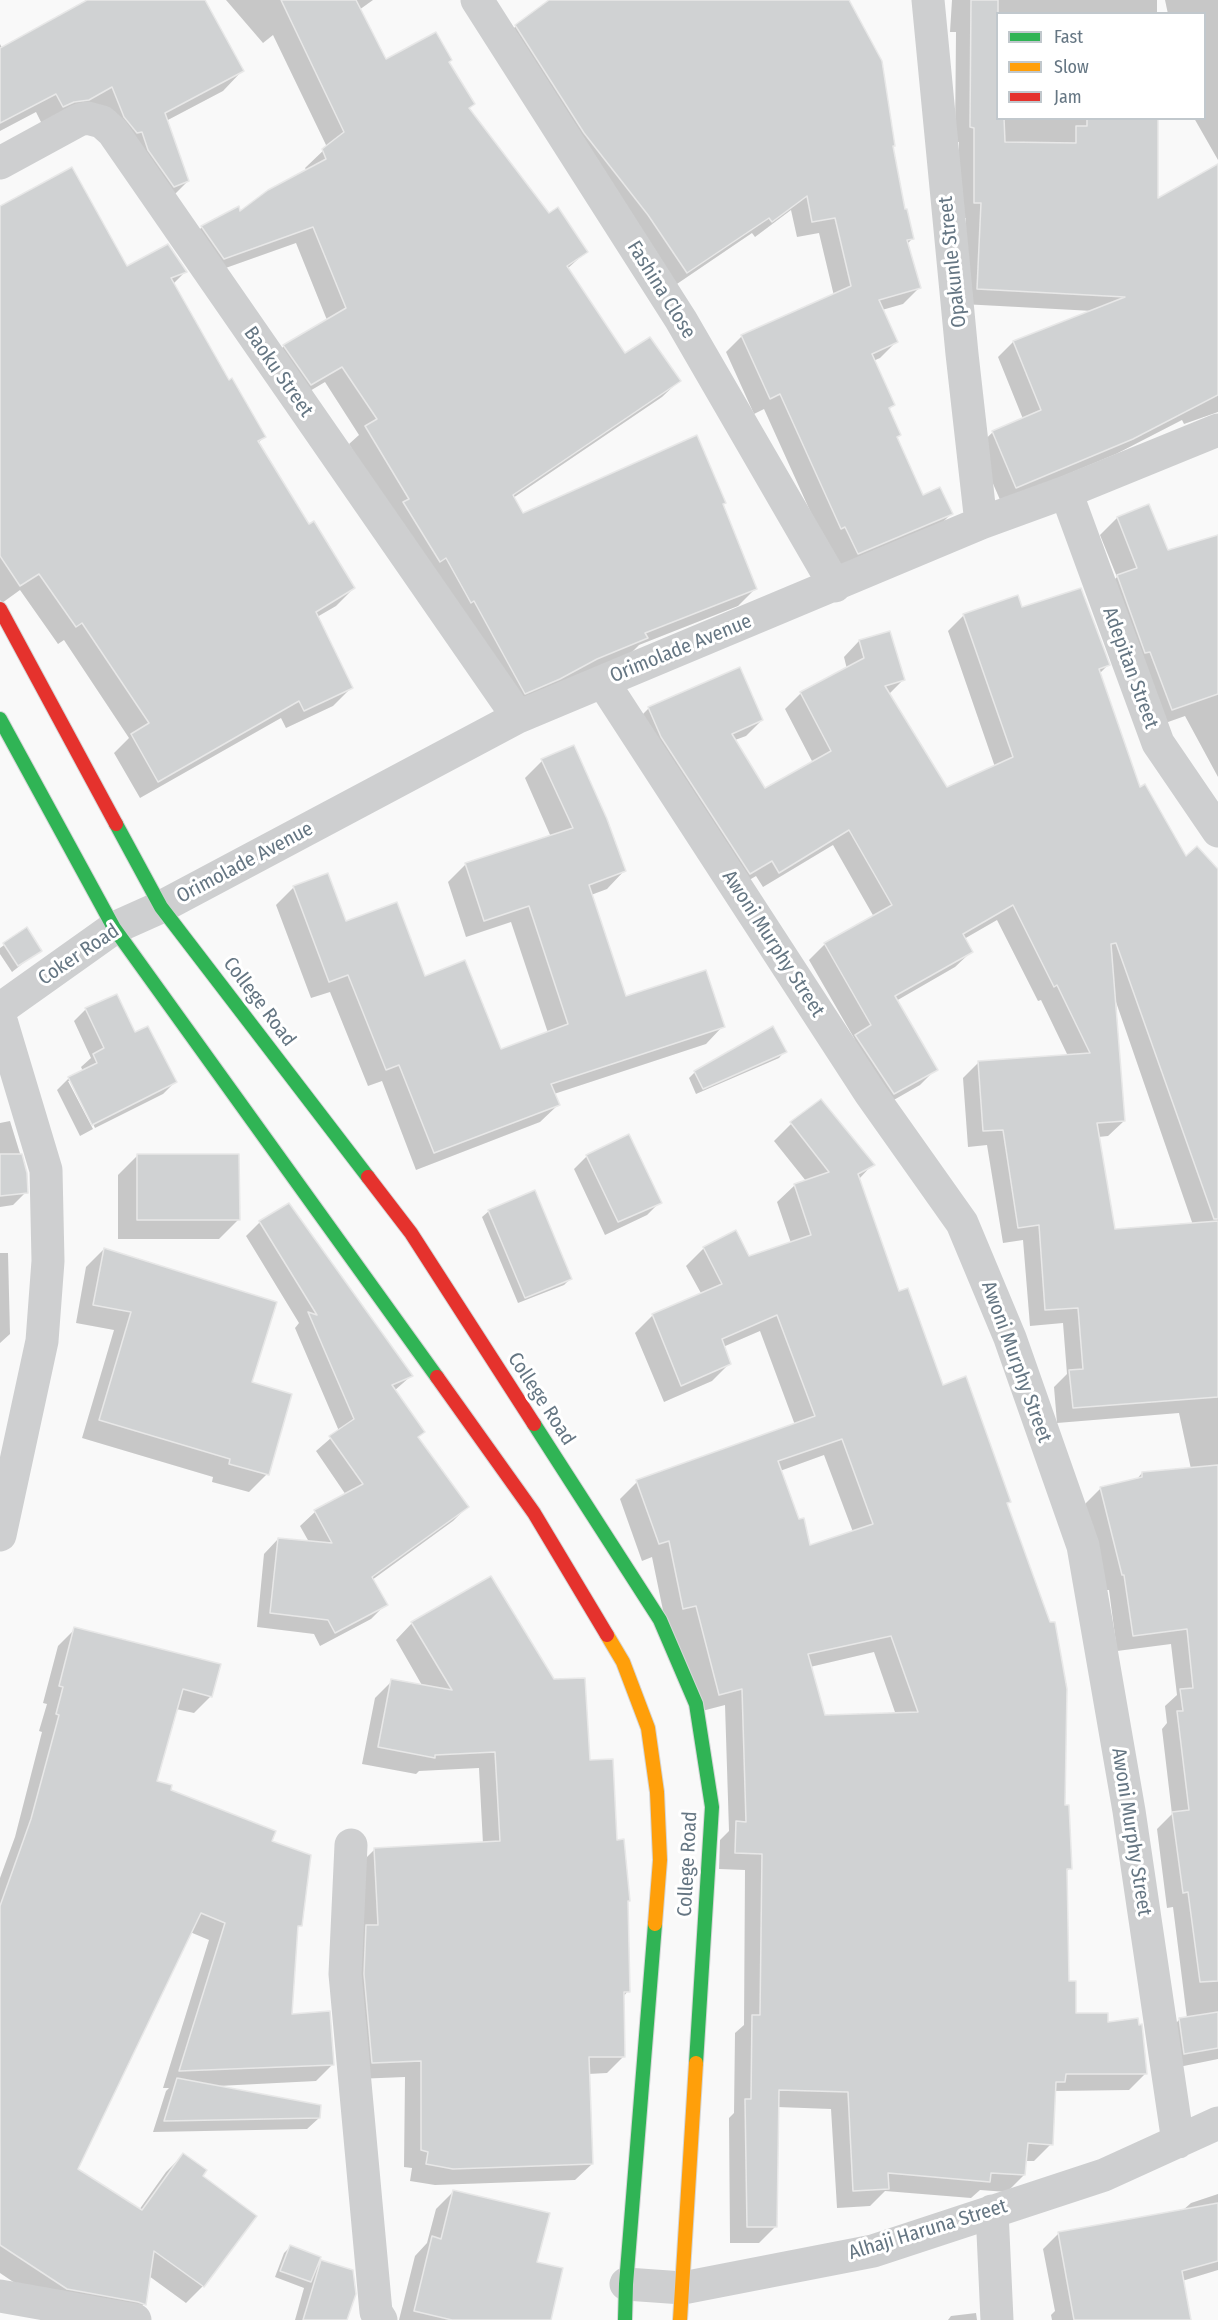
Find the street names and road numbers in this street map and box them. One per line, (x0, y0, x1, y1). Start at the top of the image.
street label: Opakunle Street (934, 195, 972, 329)
street label: Fashina Close (622, 237, 700, 343)
street label: Baoku Street (238, 322, 318, 422)
street label: Adepitan Street (1097, 604, 1163, 732)
street label: Orimolade Avenue (607, 610, 755, 688)
street label: Orimolade Avenue (173, 817, 317, 909)
street label: Awoni Murphy Street (717, 866, 829, 1022)
street label: Coker Road (34, 919, 124, 991)
street label: College Road (218, 953, 300, 1051)
street label: Awoni Murphy Street (976, 1278, 1056, 1446)
street label: College Road (502, 1348, 580, 1450)
street label: Awoni Murphy Street (1106, 1746, 1156, 1918)
street label: College Road (673, 1811, 703, 1917)
street label: Alhaji Haruna Street (846, 2195, 1010, 2265)

